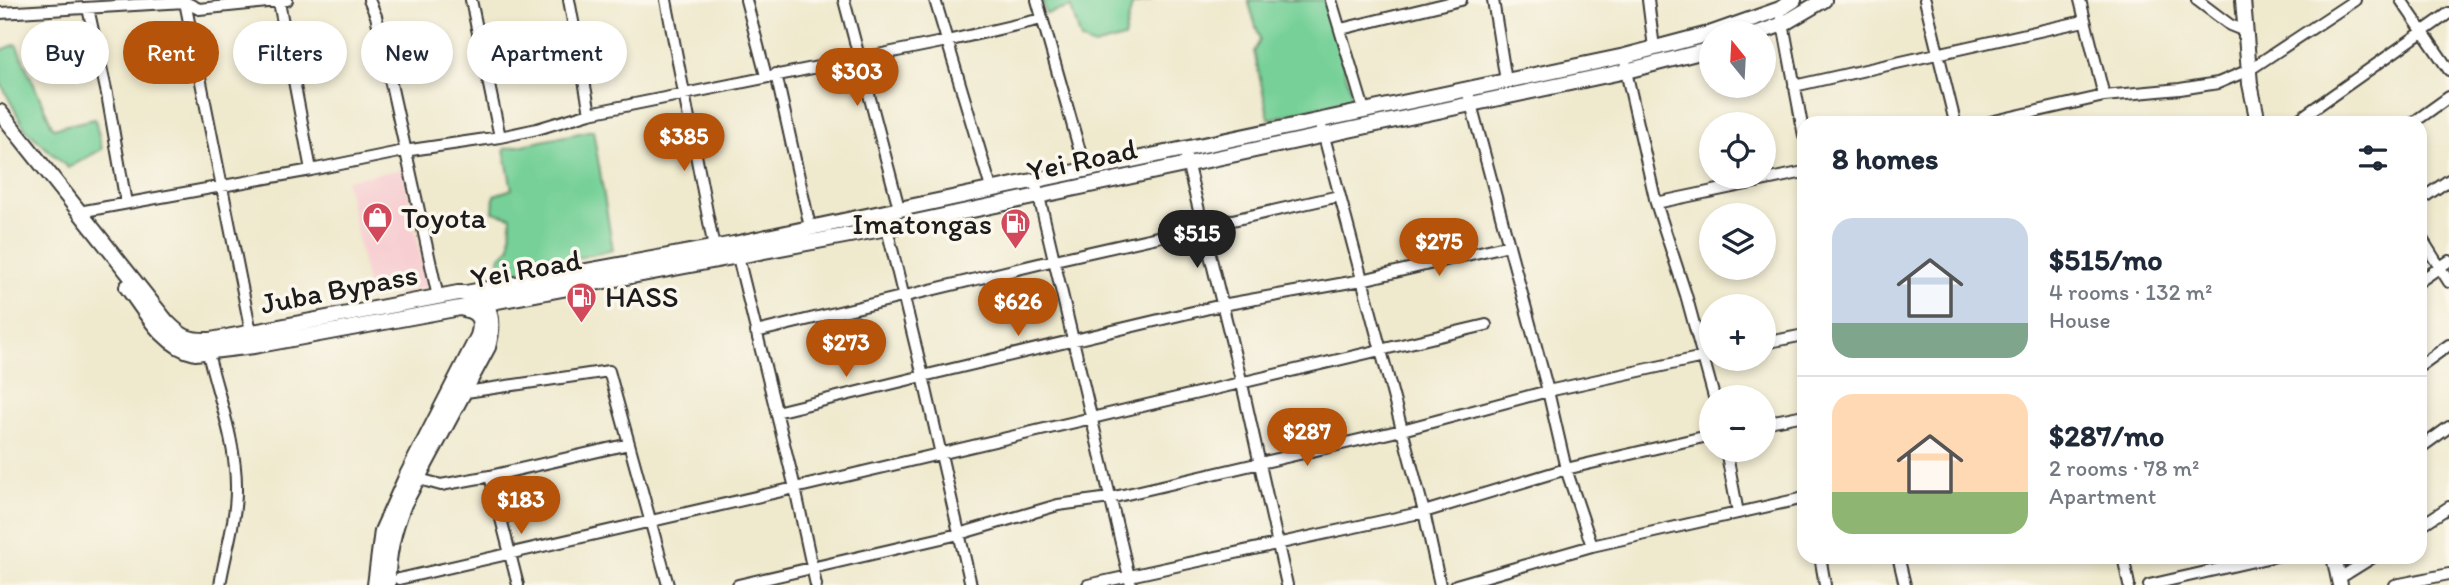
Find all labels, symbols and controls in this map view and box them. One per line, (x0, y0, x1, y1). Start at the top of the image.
chip: Buy (21, 21, 109, 84)
chip: Rent (123, 21, 219, 84)
chip: Filters (233, 21, 347, 84)
chip: New (361, 21, 453, 84)
chip: Apartment (467, 21, 627, 84)
north arrow (1699, 21, 1776, 98)
map controls (1699, 21, 1776, 462)
pin: $303 (816, 48, 898, 108)
text: $303 (832, 57, 882, 85)
button: locate (1699, 112, 1776, 189)
pin: $385 (643, 114, 725, 173)
text: $385 (660, 122, 708, 150)
street label: Yei Road (1023, 130, 1141, 189)
icon: filters (2354, 139, 2392, 177)
text: 8 homes (1832, 140, 1939, 177)
place label: Toyota (401, 199, 487, 236)
shop icon: Toyota (361, 201, 395, 245)
button: layers (1699, 203, 1776, 280)
place label: Imatongas (852, 205, 992, 242)
fuel station icon: Imatongas (998, 207, 1032, 251)
pin: $515 (1156, 210, 1238, 270)
pin: $275 (1398, 218, 1480, 278)
text: $515 (1174, 219, 1220, 247)
text: $275 (1415, 227, 1463, 255)
street label: Yei Road (468, 241, 585, 296)
text: $515/mo (2049, 241, 2163, 278)
icon: home (1888, 246, 1972, 330)
street label: Juba Bypass (257, 255, 421, 322)
place label: HASS (605, 278, 679, 315)
pin: $626 (977, 278, 1059, 338)
text: 4 rooms · 132 m² (2049, 278, 2212, 306)
fuel station icon: HASS (565, 280, 599, 324)
text: $626 (994, 287, 1042, 315)
button: + (1699, 294, 1776, 371)
text: House (2049, 306, 2111, 334)
pin: $273 (805, 320, 887, 379)
text: $273 (822, 328, 870, 356)
button: − (1699, 385, 1776, 462)
pin: $287 (1266, 408, 1348, 468)
text: $287 (1283, 417, 1331, 445)
text: $287/mo (2049, 417, 2164, 454)
icon: home (1888, 422, 1972, 506)
text: 2 rooms · 78 m² (2049, 454, 2199, 482)
pin: $183 (480, 476, 562, 536)
text: Apartment (2049, 482, 2156, 510)
text: $183 (497, 485, 545, 513)

